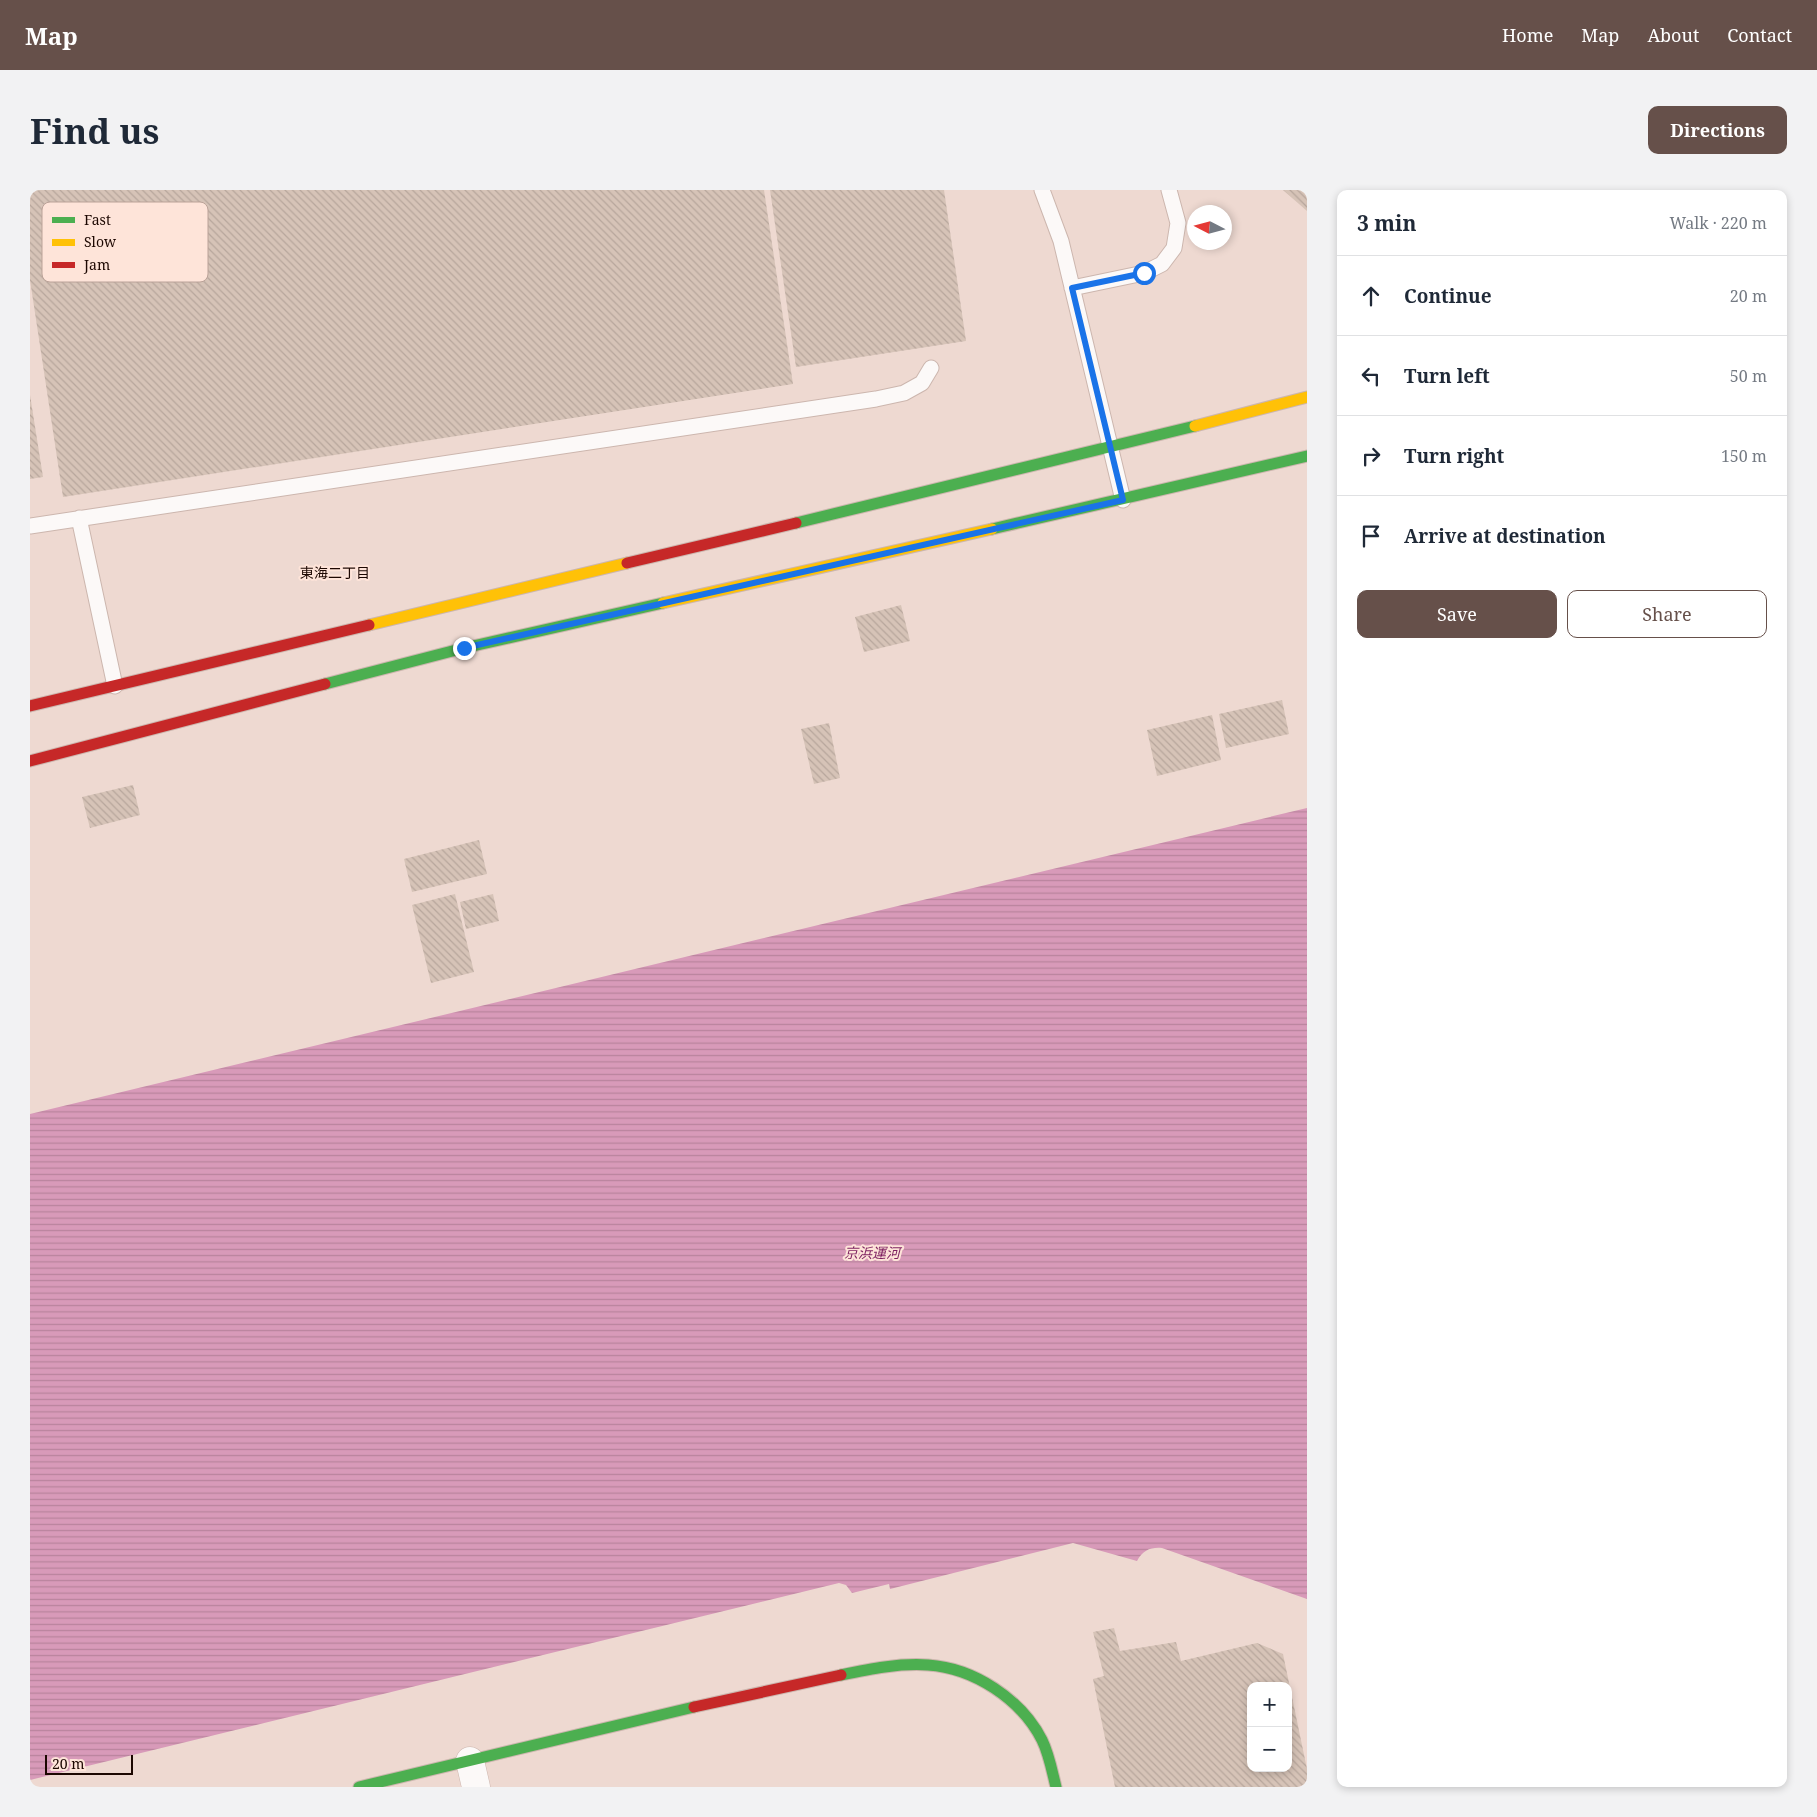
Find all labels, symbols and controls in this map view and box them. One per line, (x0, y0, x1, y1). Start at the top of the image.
text: Map (25, 19, 78, 52)
text: Home (1502, 23, 1553, 47)
text: Map (1581, 23, 1619, 47)
text: About (1647, 23, 1699, 47)
text: Contact (1727, 23, 1792, 47)
button: Directions (1648, 106, 1787, 154)
text: Find us (30, 107, 159, 154)
legend (42, 202, 208, 282)
north arrow (1187, 205, 1232, 250)
text: 3 min (1357, 209, 1416, 237)
text: Fast (84, 210, 111, 229)
text: Walk · 220 m (1670, 212, 1767, 234)
text: Slow (84, 232, 117, 251)
text: Jam (83, 255, 110, 274)
route start (1133, 262, 1156, 285)
icon: ahead (1357, 282, 1385, 310)
text: Continue (1404, 283, 1492, 309)
text: 20 m (1730, 285, 1767, 307)
icon: left (1357, 362, 1385, 390)
text: Turn left (1404, 363, 1490, 389)
text: 50 m (1730, 365, 1767, 387)
icon: right (1357, 442, 1385, 470)
text: Turn right (1404, 443, 1504, 469)
text: 150 m (1721, 445, 1767, 467)
icon: arrive (1357, 522, 1385, 550)
text: Arrive at destination (1404, 523, 1606, 549)
district label: 東海二丁目 (300, 563, 370, 582)
button: Save (1357, 590, 1557, 638)
button: Share (1567, 590, 1767, 638)
route end (453, 637, 476, 660)
water label: 京浜運河 (844, 1243, 903, 1262)
map controls (1247, 1682, 1292, 1772)
button: + (1247, 1682, 1292, 1727)
button: − (1247, 1727, 1292, 1772)
scale bar (45, 1752, 132, 1775)
text: 20 m (52, 1754, 85, 1773)

